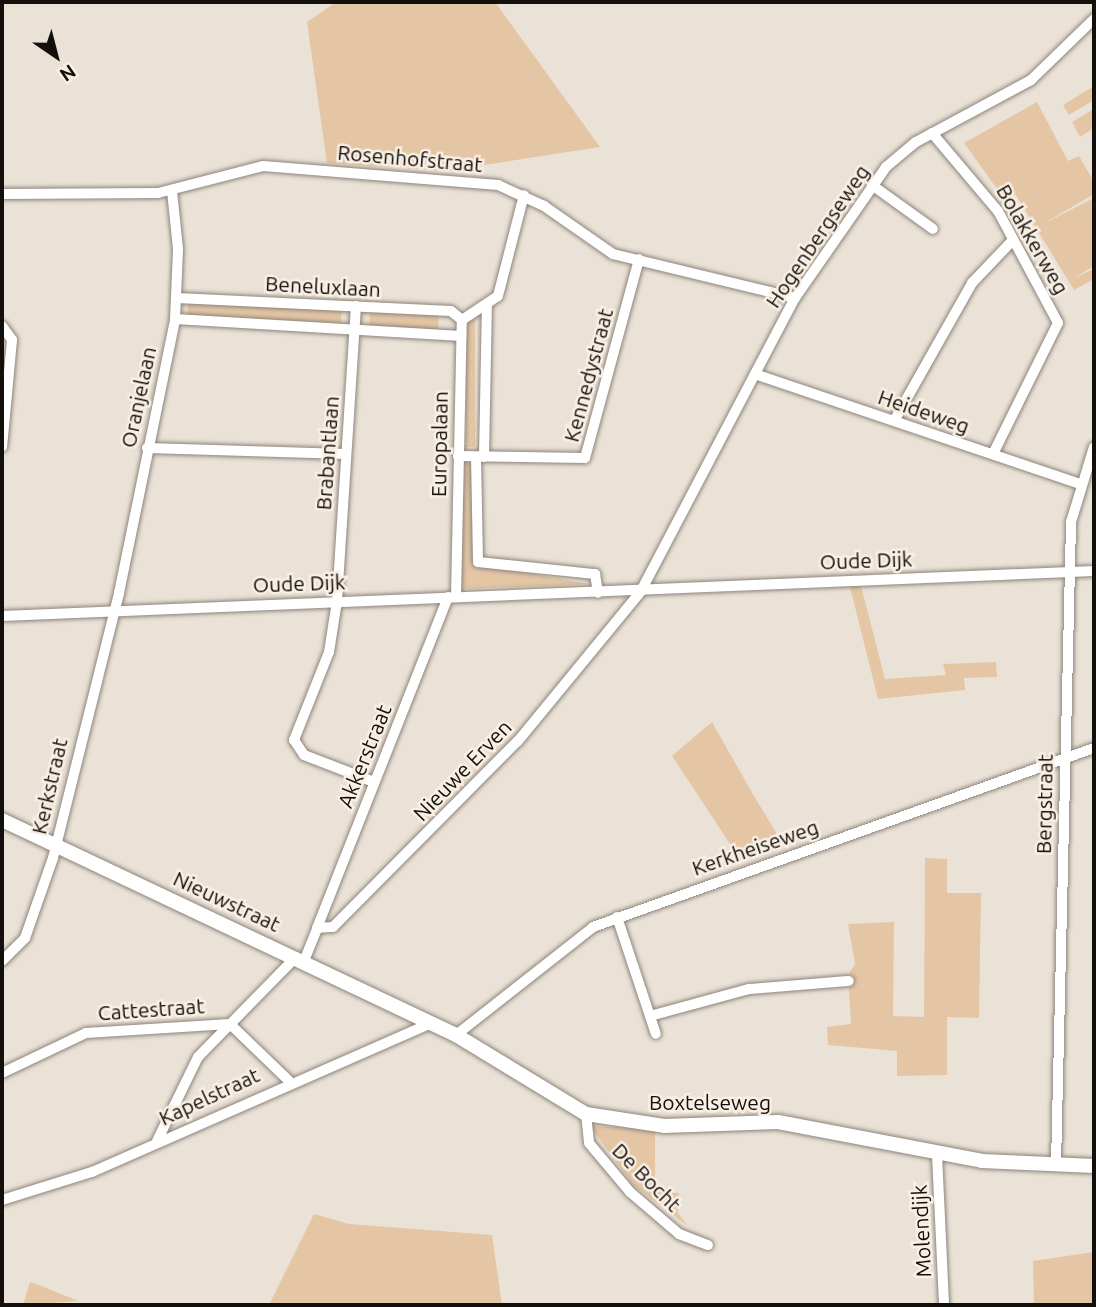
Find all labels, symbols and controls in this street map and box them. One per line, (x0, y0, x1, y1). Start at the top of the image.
north arrow (21, 21, 91, 91)
text: N (56, 60, 80, 86)
street label: Rosenhofstraat (336, 139, 484, 177)
street label: Hogenbergseweg (760, 160, 874, 312)
street label: Bolakkerweg (991, 180, 1075, 298)
street label: Beneluxlaan (265, 270, 381, 302)
street label: Kennedystraat (558, 305, 618, 445)
street label: Oranjelaan (115, 344, 161, 450)
street label: Heideweg (875, 384, 973, 438)
street label: Europalaan (425, 391, 453, 497)
street label: Brabantlaan (310, 395, 344, 511)
street label: Oude Dijk (819, 546, 913, 574)
street label: Oude Dijk (252, 569, 346, 597)
street label: Akkerstraat (332, 701, 396, 811)
street label: Nieuwe Erven (408, 714, 516, 826)
street label: Kerkstraat (26, 736, 72, 836)
street label: Bergstraat (1031, 754, 1057, 854)
street label: Kerkheiseweg (688, 814, 822, 880)
street label: Nieuwstraat (170, 865, 284, 937)
street label: Cattestraat (97, 993, 205, 1025)
street label: Kapelstraat (155, 1062, 263, 1130)
street label: Boxtelseweg (649, 1089, 771, 1115)
street label: De Bocht (607, 1137, 687, 1217)
street label: Molendijk (906, 1184, 936, 1278)

